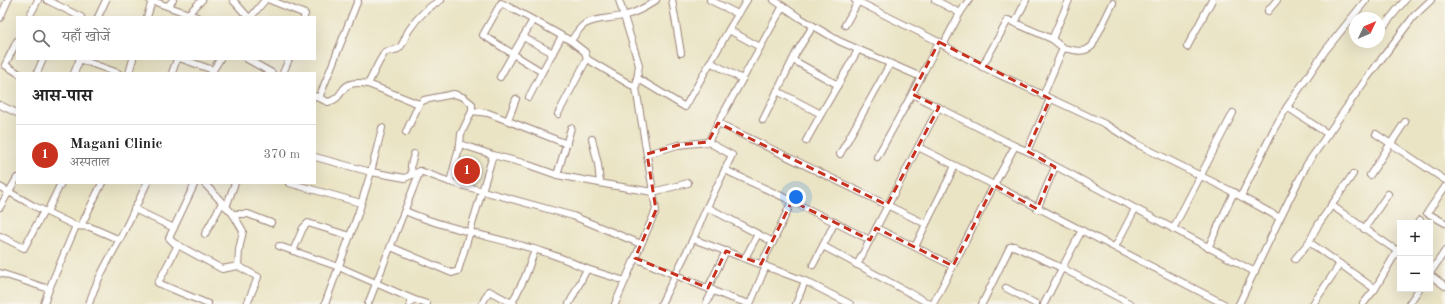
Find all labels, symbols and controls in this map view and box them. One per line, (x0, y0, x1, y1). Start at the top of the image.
north arrow (1349, 12, 1385, 48)
search box (16, 16, 316, 60)
icon: search (30, 27, 52, 49)
text: यहाँ खोजें (62, 30, 110, 45)
text: आस-पास (32, 88, 92, 105)
text: Magani Clinic (70, 137, 163, 152)
text: 1 (41, 148, 49, 161)
text: 370 m (263, 148, 300, 161)
text: अस्पताल (70, 156, 110, 169)
pin: 1 (454, 156, 480, 186)
your location (786, 187, 806, 207)
map controls (1397, 220, 1433, 292)
button: + (1397, 220, 1433, 256)
button: − (1397, 256, 1433, 292)

